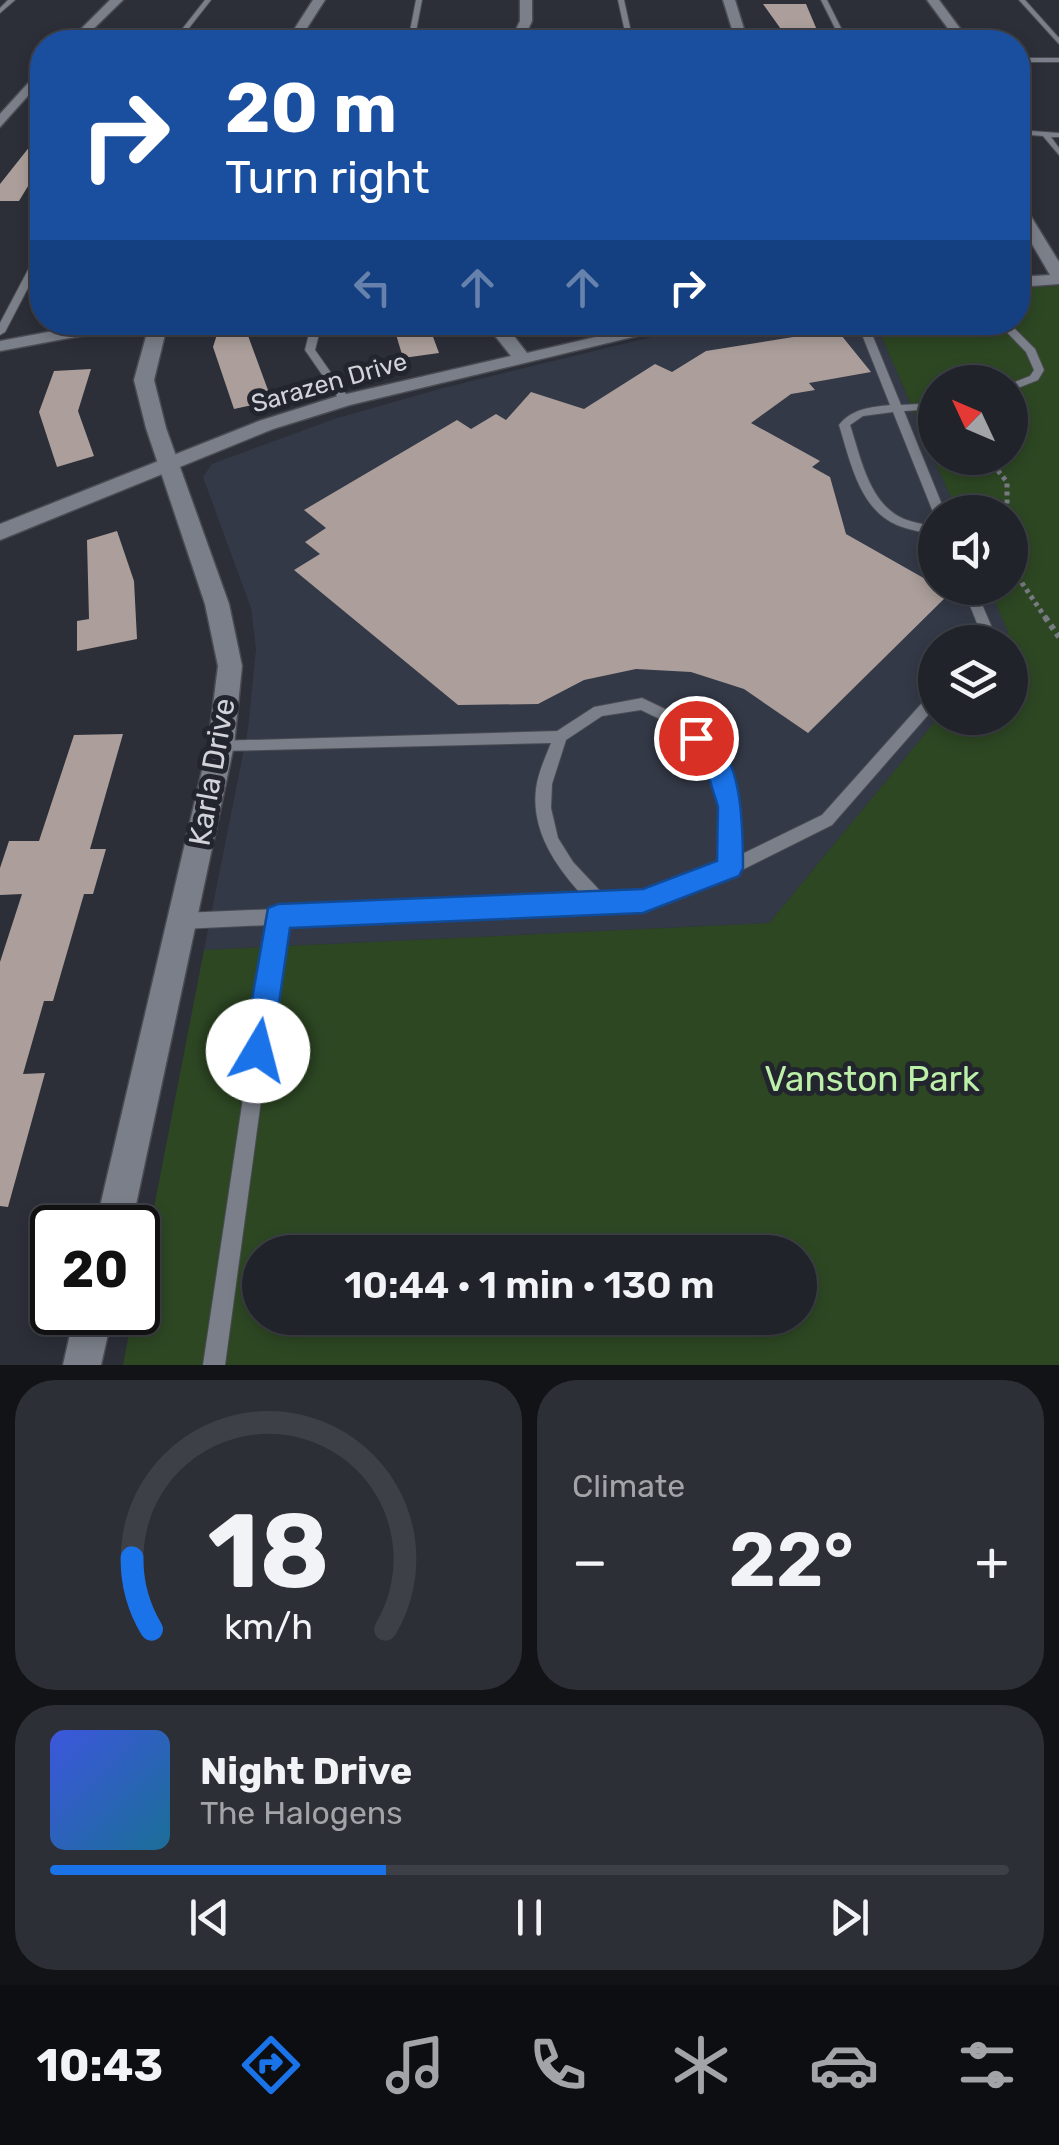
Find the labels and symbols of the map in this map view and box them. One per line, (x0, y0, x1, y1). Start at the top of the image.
street label: Sarazen Drive (248, 346, 410, 419)
north arrow (918, 365, 1028, 475)
street label: Karla Drive (181, 695, 243, 849)
pin (654, 696, 739, 781)
position arrow (206, 999, 310, 1103)
park label: Vanston Park (764, 1058, 980, 1100)
speed limit sign: 20 (30, 1205, 160, 1335)

